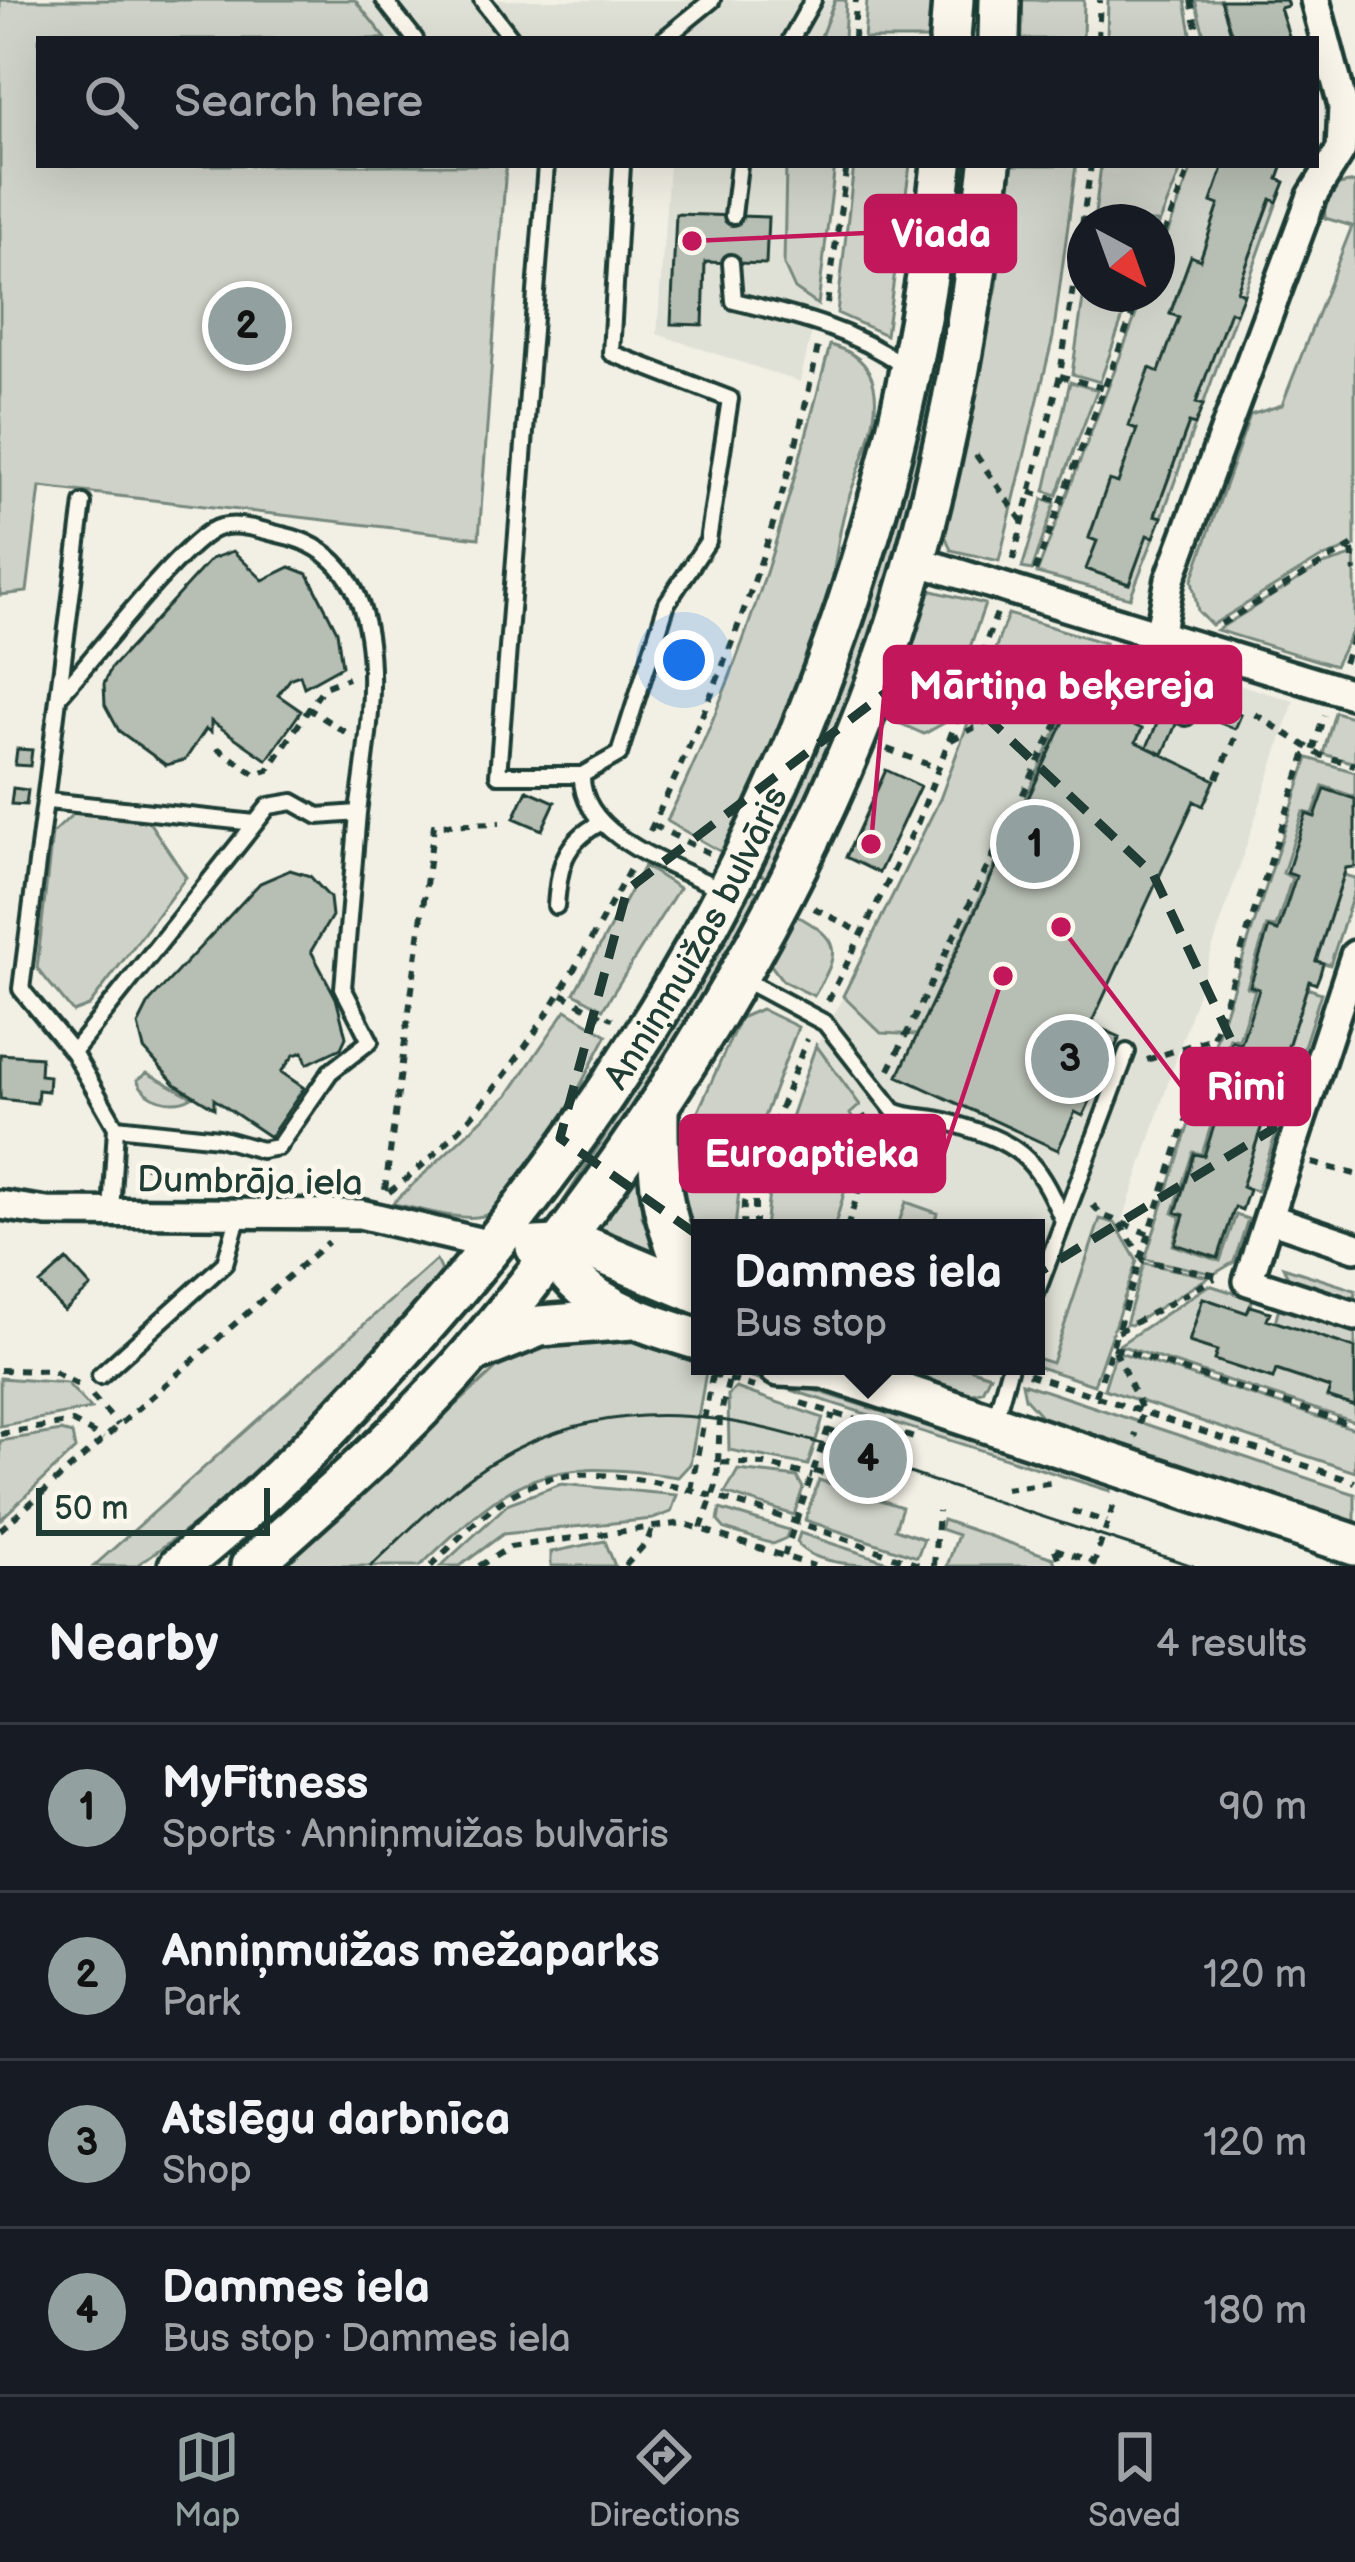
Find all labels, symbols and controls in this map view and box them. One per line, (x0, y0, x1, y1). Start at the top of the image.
search box (36, 36, 1319, 168)
icon: search (78, 69, 144, 135)
text: Search here (174, 75, 423, 130)
callout: Viada (866, 196, 1015, 271)
north arrow (1067, 204, 1175, 312)
text: Viada (891, 212, 991, 259)
pin: 2 (208, 281, 286, 371)
your location (654, 630, 714, 690)
callout: Mārtiņa beķereja (885, 647, 1240, 722)
text: Mārtiņa beķereja (909, 664, 1215, 711)
street label: Anniņmuižas bulvāris (596, 780, 798, 1098)
pin: 1 (996, 799, 1074, 889)
pin: 3 (1031, 1014, 1109, 1104)
callout: Rimi (1182, 1049, 1309, 1124)
text: Rimi (1206, 1065, 1286, 1112)
callout: Euroaptieka (681, 1116, 944, 1191)
text: Euroaptieka (704, 1132, 920, 1179)
street label: Dumbrāja iela (137, 1159, 363, 1206)
popup (691, 1219, 1045, 1375)
text: Dammes iela (734, 1246, 1002, 1301)
text: Bus stop (734, 1301, 887, 1348)
pin: 4 (829, 1414, 907, 1504)
scale bar (36, 1482, 270, 1535)
text: 50 m (54, 1489, 129, 1529)
text: Nearby (48, 1614, 219, 1675)
text: 4 results (1156, 1621, 1307, 1668)
text: MyFitness (162, 1757, 368, 1812)
text: 1 (79, 1784, 95, 1831)
text: 90 m (1219, 1784, 1307, 1831)
text: Sports · Anniņmuižas bulvāris (162, 1812, 669, 1859)
text: Anniņmuižas mežaparks (162, 1925, 660, 1980)
text: 2 (75, 1952, 99, 1999)
text: 120 m (1203, 1952, 1307, 1999)
text: Park (162, 1980, 240, 2027)
text: Atslēgu darbnīca (162, 2093, 511, 2148)
text: 3 (76, 2120, 98, 2167)
text: 120 m (1203, 2120, 1307, 2167)
text: Shop (162, 2148, 252, 2195)
text: Dammes iela (162, 2261, 430, 2316)
text: 4 (76, 2288, 98, 2335)
text: 180 m (1203, 2288, 1307, 2335)
text: Bus stop · Dammes iela (162, 2316, 571, 2363)
tab: Map (174, 2424, 240, 2536)
tab: Directions (589, 2424, 740, 2536)
tab: Saved (1088, 2424, 1181, 2536)

